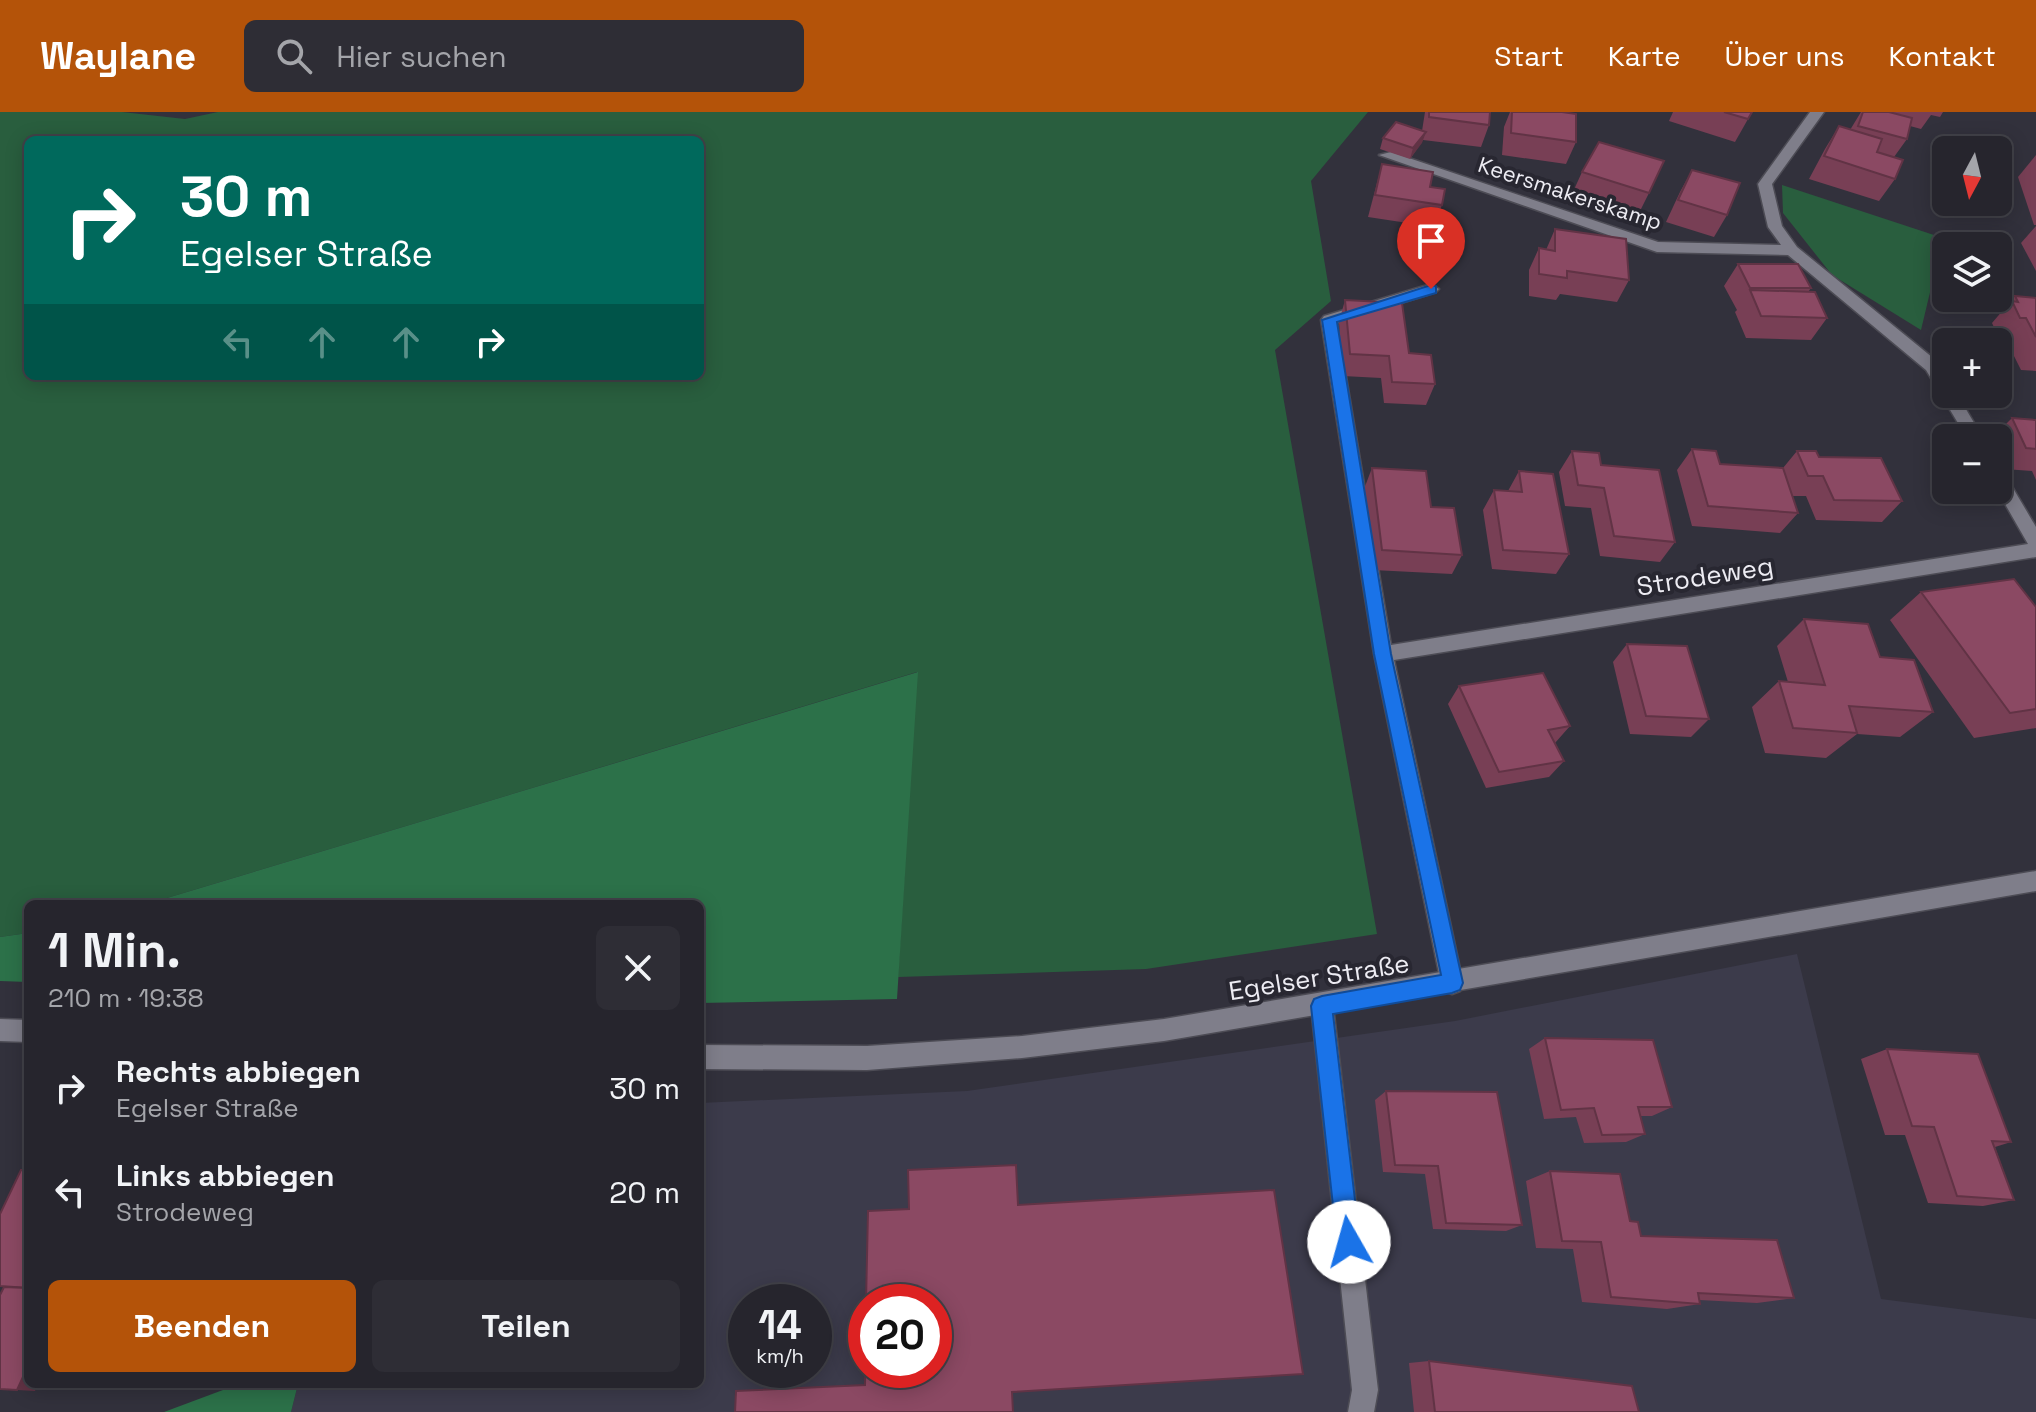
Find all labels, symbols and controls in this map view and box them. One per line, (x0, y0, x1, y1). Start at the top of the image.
search box (244, 20, 804, 92)
text: Waylane (40, 32, 196, 80)
icon: search (272, 34, 316, 78)
text: Hier suchen (336, 37, 507, 76)
text: Start (1494, 38, 1564, 74)
text: Karte (1608, 38, 1680, 74)
text: Über uns (1724, 38, 1845, 74)
text: Kontakt (1889, 38, 1996, 74)
north arrow (1932, 136, 2012, 216)
map controls (1932, 136, 2012, 504)
street label: Keersmakerskamp (1475, 150, 1665, 236)
text: 30 m (180, 161, 312, 232)
icon: right (48, 168, 152, 272)
pin (1397, 207, 1465, 289)
icon: arrive (1409, 219, 1453, 263)
text: Egelser Straße (180, 231, 433, 277)
button: layers (1932, 232, 2012, 312)
icon: left (216, 320, 260, 364)
icon: ahead (300, 320, 344, 364)
icon: ahead (384, 320, 428, 364)
icon: right (468, 320, 512, 364)
button: + (1932, 328, 2012, 408)
button: − (1932, 424, 2012, 504)
street label: Strodeweg (1634, 548, 1776, 604)
text: 1 Min. (48, 920, 181, 981)
button: close (596, 926, 680, 1010)
street label: Egelser Straße (1226, 946, 1412, 1008)
text: 210 m · 19:38 (48, 981, 204, 1015)
text: Rechts abbiegen (116, 1052, 361, 1091)
icon: right (48, 1066, 92, 1110)
text: 30 m (609, 1069, 680, 1108)
text: Egelser Straße (116, 1091, 299, 1125)
text: Links abbiegen (116, 1156, 334, 1195)
icon: left (48, 1170, 92, 1214)
text: 20 m (609, 1173, 680, 1212)
text: Strodeweg (116, 1195, 254, 1229)
position arrow (1307, 1200, 1391, 1284)
button: Beenden (48, 1280, 356, 1372)
button: Teilen (372, 1280, 680, 1372)
speed limit sign: 20 (848, 1284, 952, 1388)
text: 14 (758, 1300, 802, 1351)
text: km/h (756, 1343, 804, 1369)

